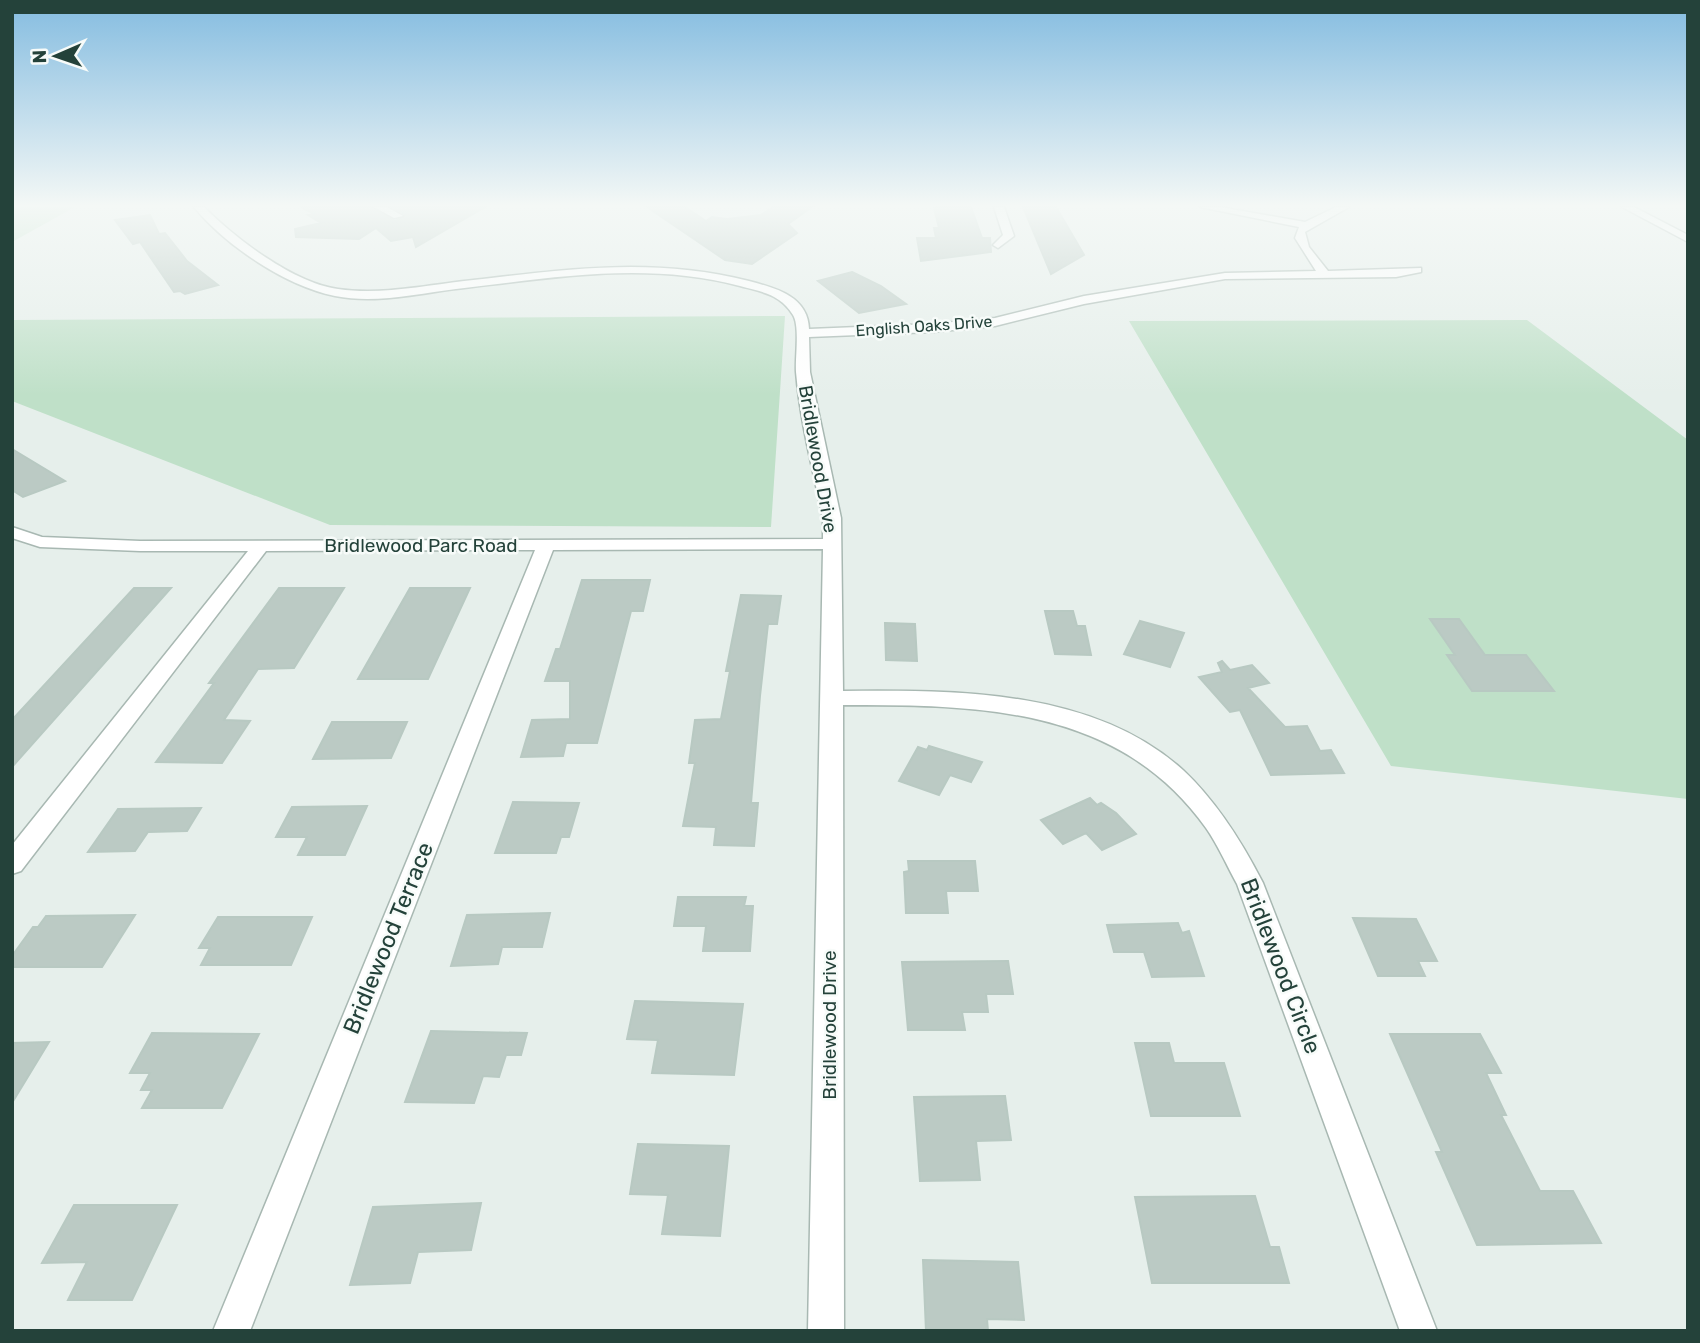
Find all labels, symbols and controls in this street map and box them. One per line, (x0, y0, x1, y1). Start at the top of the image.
north arrow (21, 21, 91, 91)
text: N (28, 49, 51, 64)
street label: English Oaks Drive (855, 312, 993, 340)
street label: Bridlewood Drive (794, 383, 842, 535)
street label: Bridlewood Parc Road (324, 534, 518, 557)
street label: Bridlewood Terrace (337, 838, 439, 1038)
street label: Bridlewood Circle (1235, 874, 1327, 1058)
street label: Bridlewood Drive (818, 950, 841, 1100)

